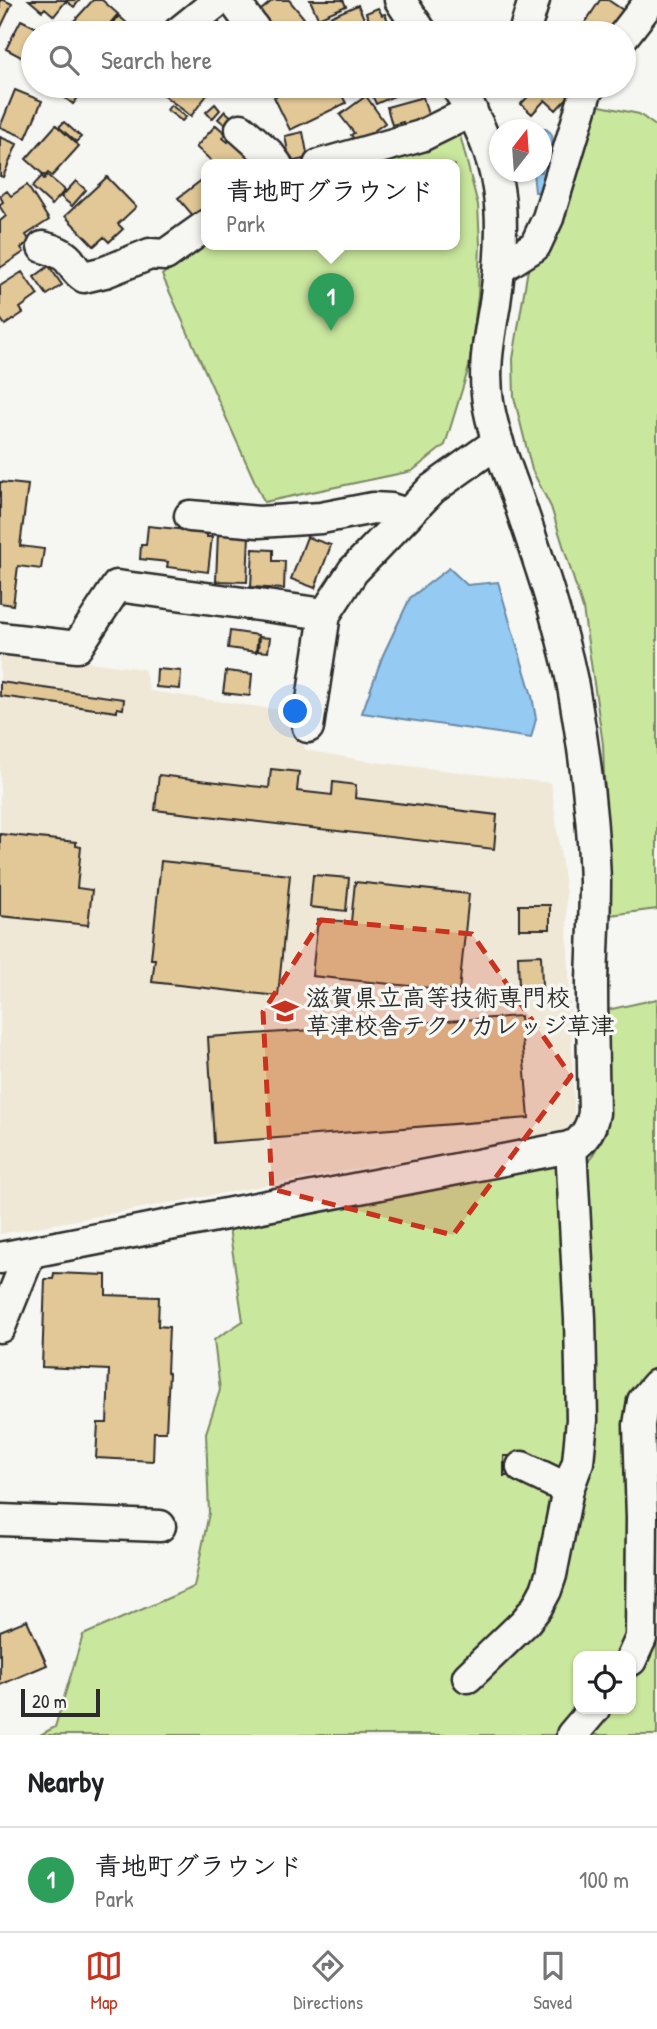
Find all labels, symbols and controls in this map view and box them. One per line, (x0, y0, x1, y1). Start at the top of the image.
search box (21, 21, 636, 98)
icon: search (45, 41, 83, 79)
text: Search here (101, 42, 212, 77)
north arrow (489, 119, 552, 182)
popup (201, 159, 460, 250)
text: 青地町グラウンド (226, 173, 435, 208)
text: Park (226, 208, 265, 239)
pin: 1 (308, 273, 354, 331)
your location (278, 694, 312, 728)
place label: 滋賀県立高等技術専門校 草津校舎テクノカレッジ草津 (306, 981, 615, 1041)
school or university icon: 滋賀県立高等技術専門校 草津校舎テクノカレッジ草津 (270, 996, 300, 1026)
map controls (573, 1651, 636, 1714)
button: locate (573, 1651, 636, 1714)
scale bar (21, 1686, 100, 1718)
text: 20 m (32, 1688, 67, 1714)
text: Nearby (28, 1761, 104, 1801)
text: 青地町グラウンド (95, 1848, 303, 1883)
text: 1 (47, 1864, 55, 1895)
text: 100 m (579, 1864, 629, 1895)
text: Park (95, 1883, 133, 1914)
tab: Map (85, 1947, 123, 2015)
tab: Directions (293, 1947, 363, 2015)
tab: Saved (533, 1947, 572, 2015)

